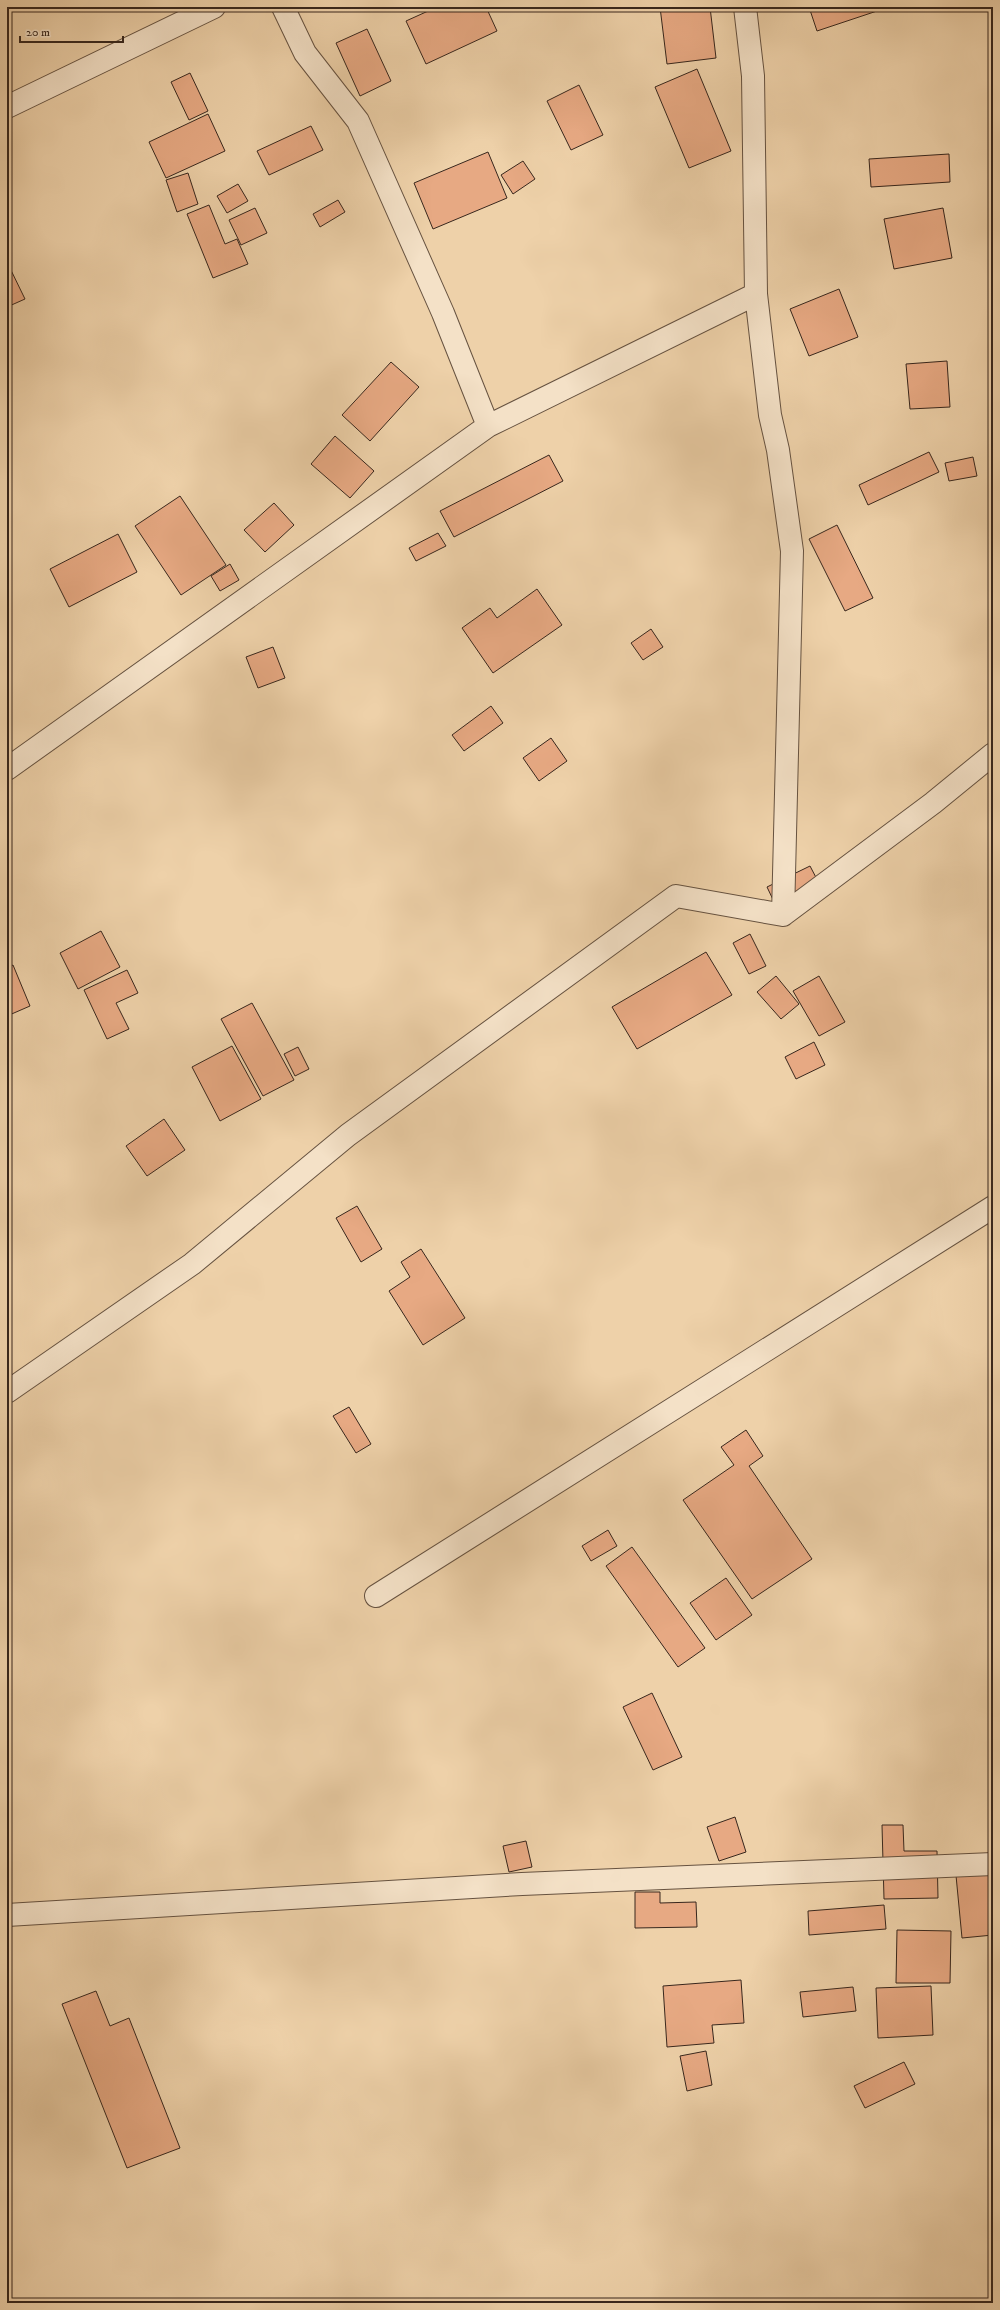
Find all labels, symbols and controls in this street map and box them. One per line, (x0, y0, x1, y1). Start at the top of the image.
scale bar (20, 18, 123, 44)
text: 20 m (26, 25, 50, 40)

